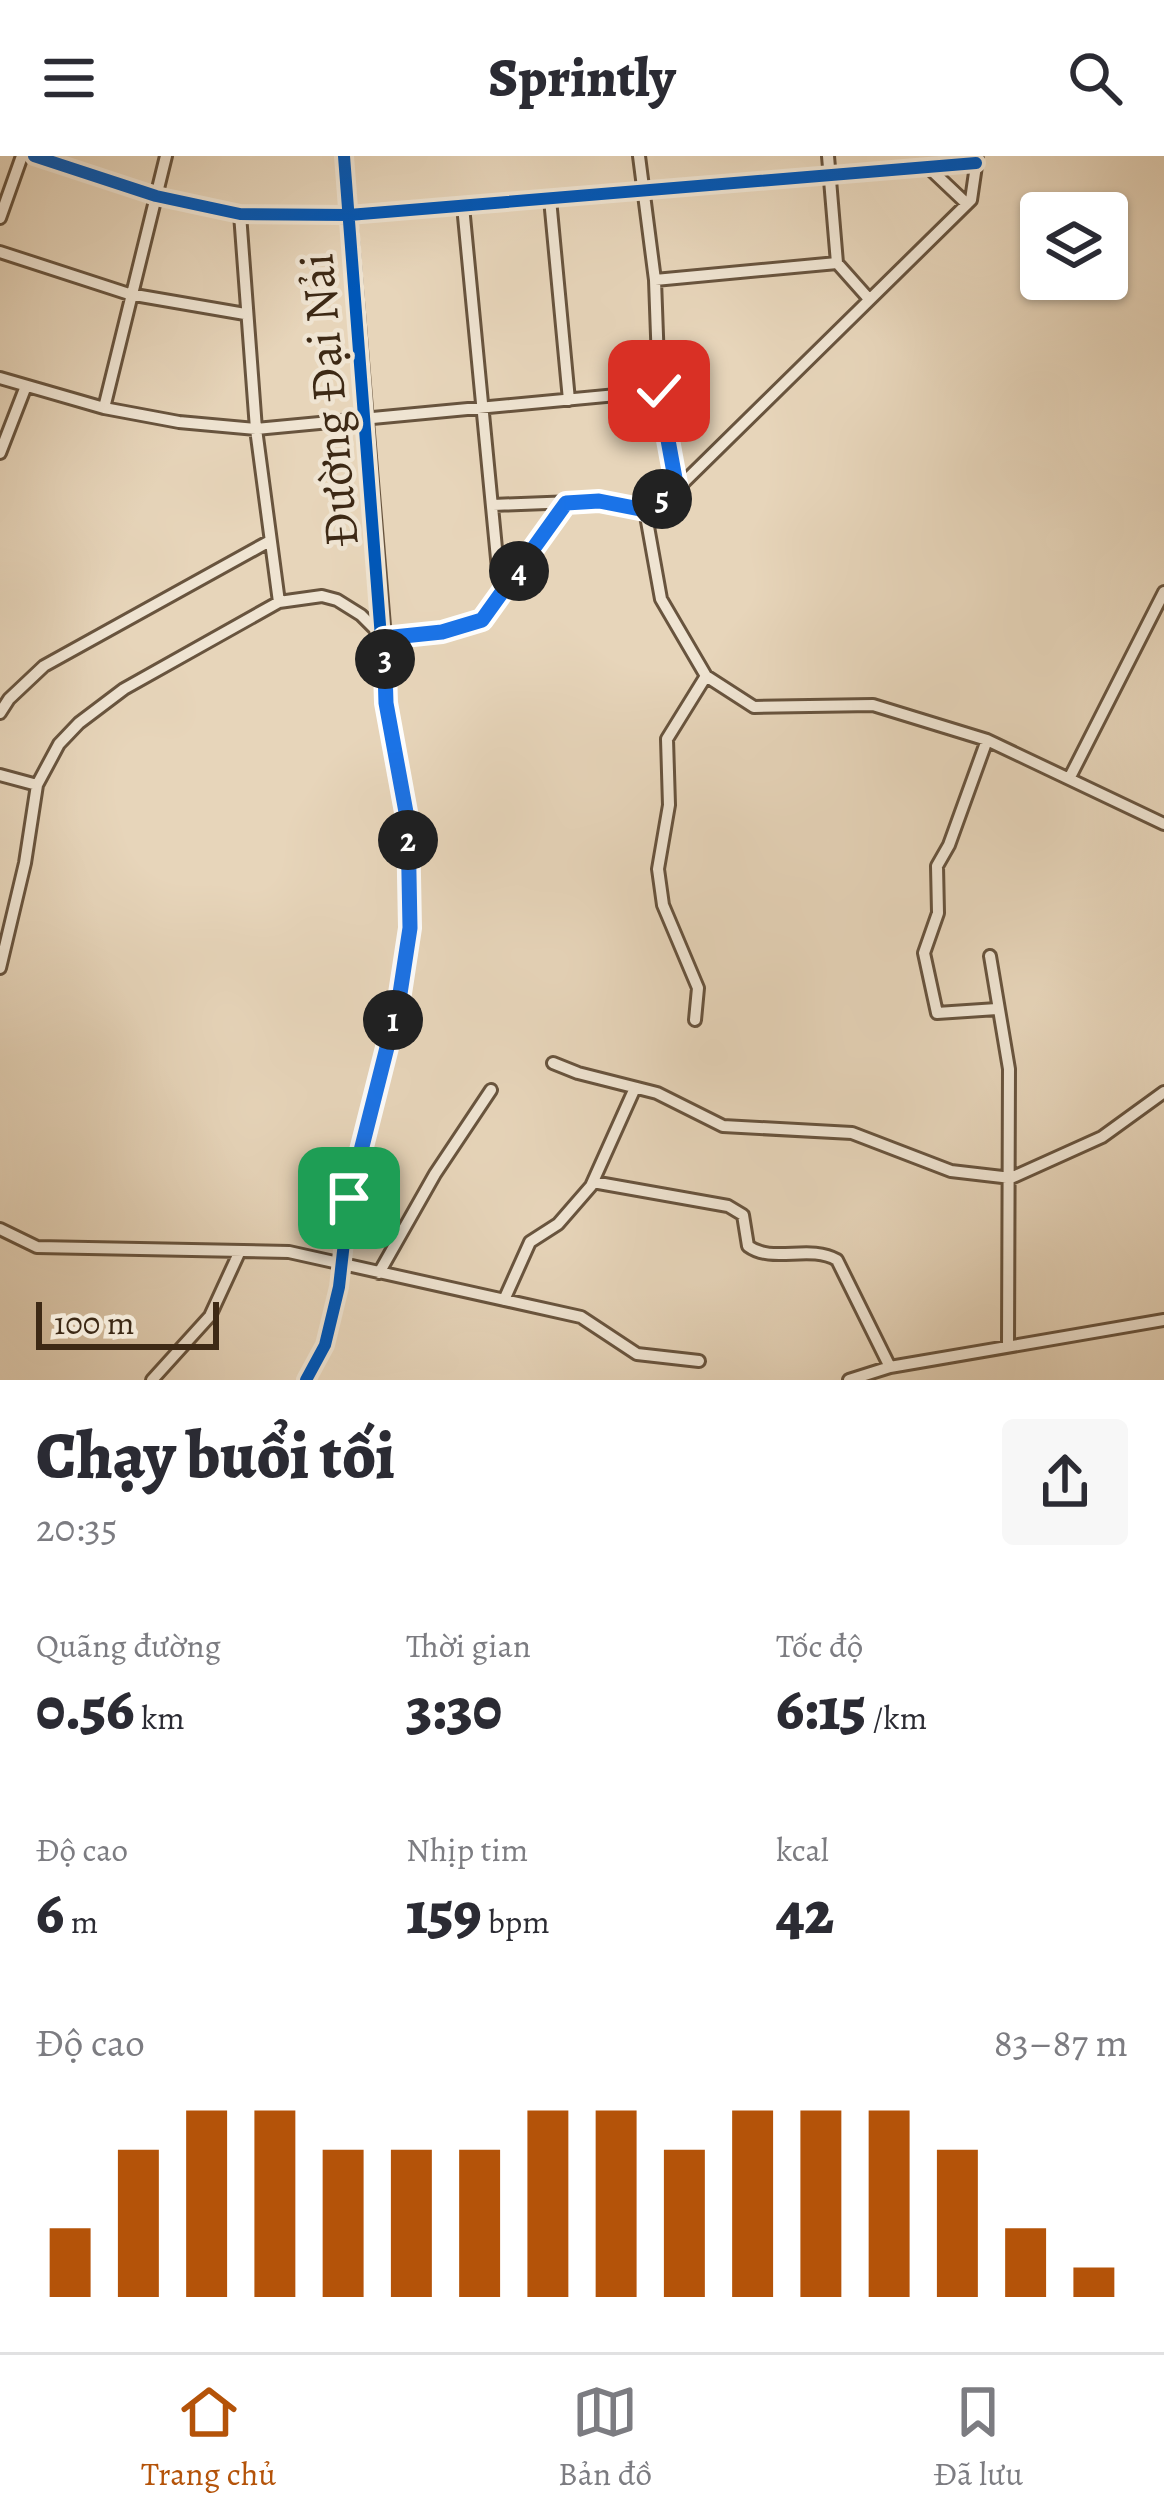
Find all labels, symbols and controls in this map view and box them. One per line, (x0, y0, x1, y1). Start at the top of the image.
text: Sprintly (489, 41, 675, 115)
icon: menu (36, 45, 102, 111)
icon: search (1062, 45, 1128, 111)
map controls (1020, 192, 1128, 300)
button: layers (1020, 192, 1128, 300)
street label: Đường Đại Nải (283, 250, 375, 550)
pin (608, 340, 710, 442)
icon: check (626, 358, 692, 424)
pin: 5 (632, 469, 692, 529)
text: 5 (655, 476, 669, 521)
pin: 4 (489, 541, 549, 601)
text: 4 (511, 548, 527, 593)
pin: 3 (355, 629, 415, 689)
text: 3 (378, 636, 392, 681)
pin: 2 (378, 810, 438, 870)
text: 2 (400, 817, 416, 862)
pin: 1 (363, 990, 423, 1050)
text: 1 (387, 997, 399, 1042)
pin (298, 1147, 400, 1249)
icon: arrive (316, 1165, 382, 1231)
scale bar (36, 1296, 219, 1349)
text: 100 m (54, 1300, 134, 1345)
text: Chạy buổi tối (36, 1411, 395, 1501)
button: share (1002, 1419, 1128, 1545)
text: 20:35 (36, 1501, 118, 1554)
text: Quãng đường (36, 1623, 221, 1668)
text: Thời gian (406, 1623, 531, 1668)
text: Tốc độ (776, 1623, 863, 1668)
text: 0.56 (36, 1668, 134, 1750)
text: 3:30 (406, 1668, 502, 1750)
text: 6:15 (776, 1668, 866, 1750)
text: km (134, 1695, 185, 1740)
text: /km (866, 1695, 927, 1740)
text: Độ cao (36, 1827, 128, 1872)
text: Nhịp tim (406, 1827, 528, 1872)
text: kcal (776, 1827, 829, 1872)
text: 6 (36, 1872, 64, 1954)
text: 159 (406, 1872, 482, 1954)
text: 42 (776, 1872, 834, 1954)
text: m (64, 1899, 98, 1944)
text: bpm (482, 1899, 550, 1944)
text: Độ cao (36, 2016, 145, 2069)
text: 83–87 m (994, 2016, 1128, 2069)
tab: Trang chủ (141, 2379, 276, 2496)
tab: Bản đồ (558, 2379, 652, 2496)
tab: Đã lưu (934, 2379, 1023, 2496)

